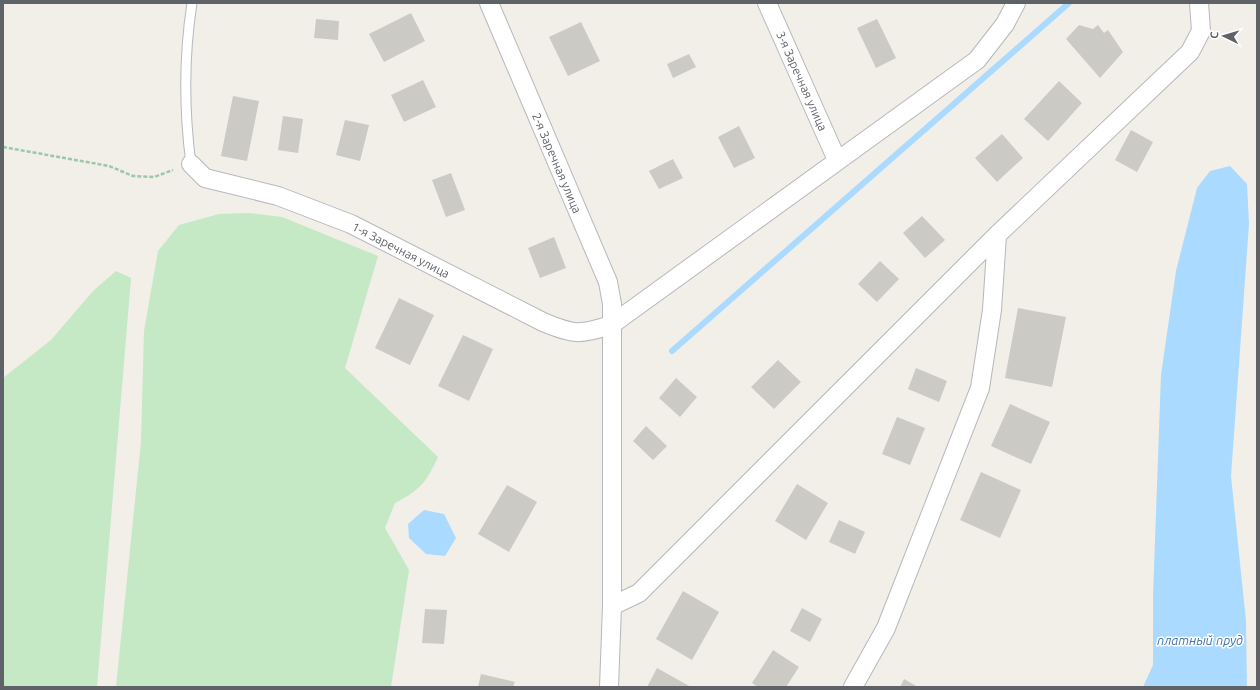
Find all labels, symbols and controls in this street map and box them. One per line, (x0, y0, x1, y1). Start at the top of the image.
north arrow (1204, 16, 1244, 56)
street label: 3-я Заречная улица (774, 29, 830, 133)
text: С (1208, 31, 1220, 39)
street label: 2-я Заречная улица (530, 111, 584, 215)
street label: 1-я Заречная улица (350, 220, 452, 280)
water label: платный пруд (1157, 633, 1243, 647)

